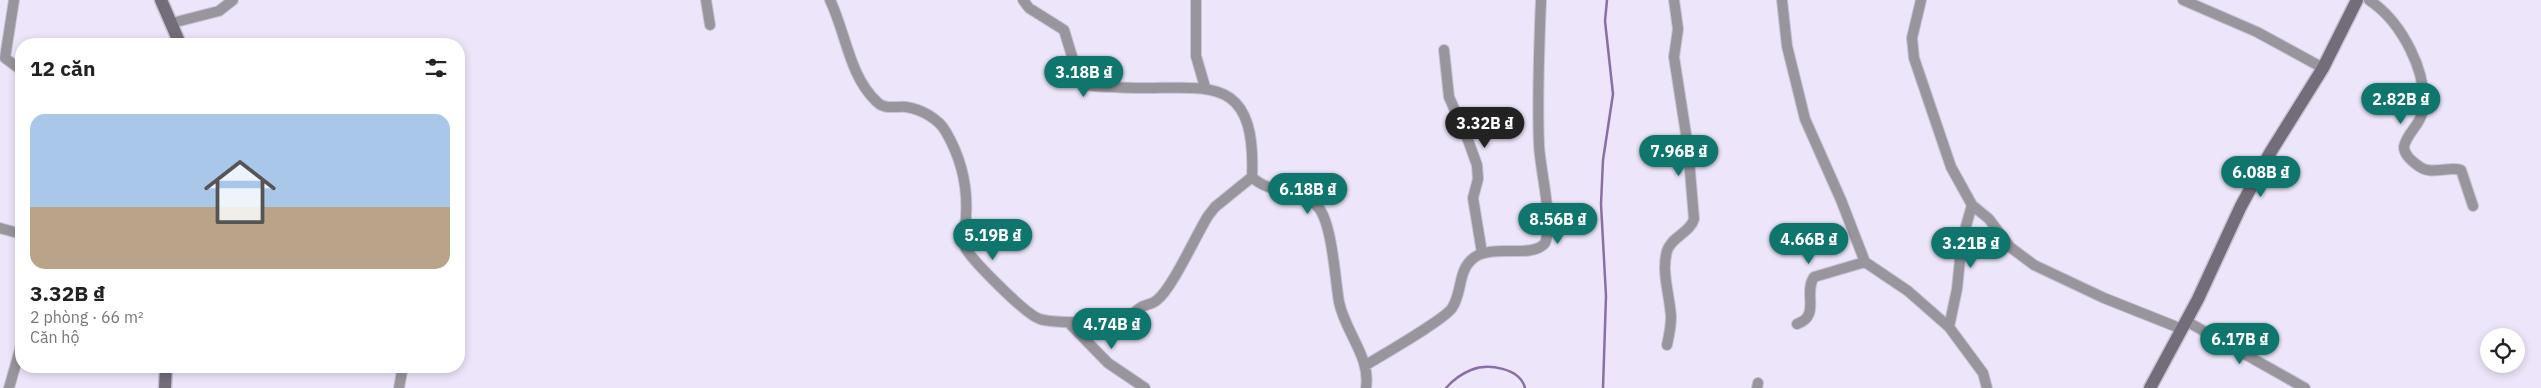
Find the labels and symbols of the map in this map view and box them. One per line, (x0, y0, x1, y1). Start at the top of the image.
pin: 3.18B ₫ (1038, 56, 1130, 98)
pin: 2.82B ₫ (2355, 82, 2447, 125)
pin: 3.32B ₫ (1439, 106, 1531, 149)
pin: 7.96B ₫ (1633, 134, 1725, 177)
pin: 6.08B ₫ (2215, 156, 2307, 198)
pin: 6.18B ₫ (1262, 172, 1354, 215)
pin: 8.56B ₫ (1512, 202, 1604, 245)
pin: 5.19B ₫ (947, 218, 1039, 261)
pin: 4.66B ₫ (1763, 222, 1855, 265)
pin: 3.21B ₫ (1925, 226, 2017, 269)
pin: 4.74B ₫ (1066, 308, 1158, 350)
pin: 6.17B ₫ (2194, 322, 2286, 365)

